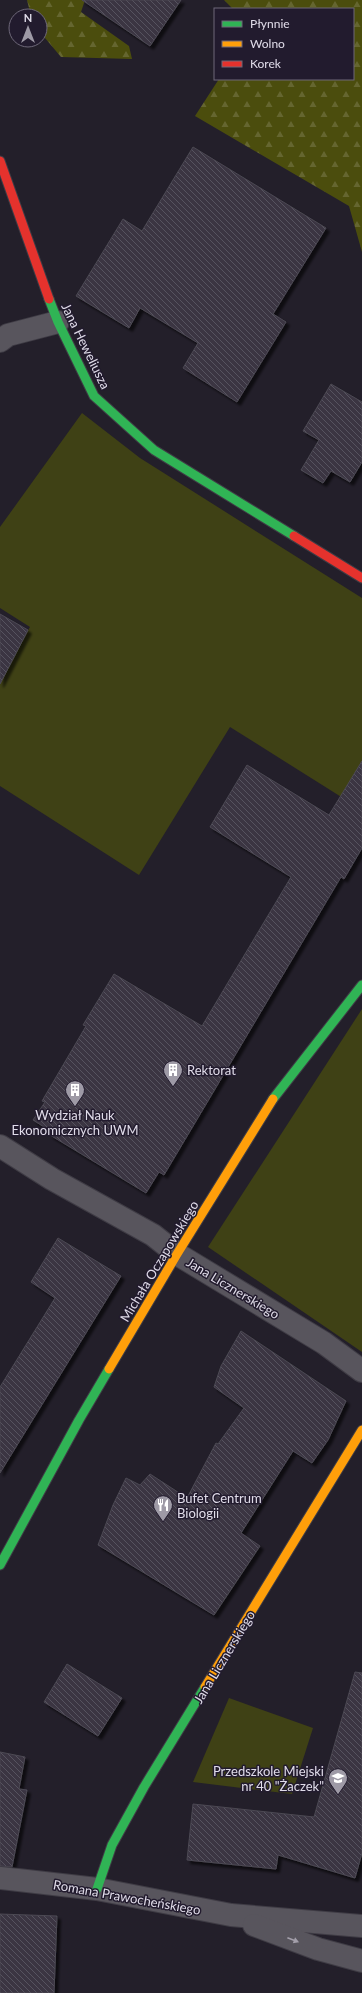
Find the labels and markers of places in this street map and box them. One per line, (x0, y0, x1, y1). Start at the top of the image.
building icon: Rektorat (162, 1059, 184, 1087)
place label: Rektorat (187, 1062, 236, 1078)
building icon: Wydział Nauk Ekonomicznych UWM (64, 1079, 86, 1107)
place label: Wydział Nauk Ekonomicznych UWM (11, 1107, 139, 1138)
place label: Bufet Centrum Biologii (177, 1490, 262, 1521)
restaurant icon: Bufet Centrum Biologii (152, 1494, 174, 1522)
place label: Przedszkole Miejski nr 40 "Żaczek" (213, 1763, 324, 1794)
school or university icon: Przedszkole Miejski nr 40 "Żaczek" (327, 1767, 349, 1795)

